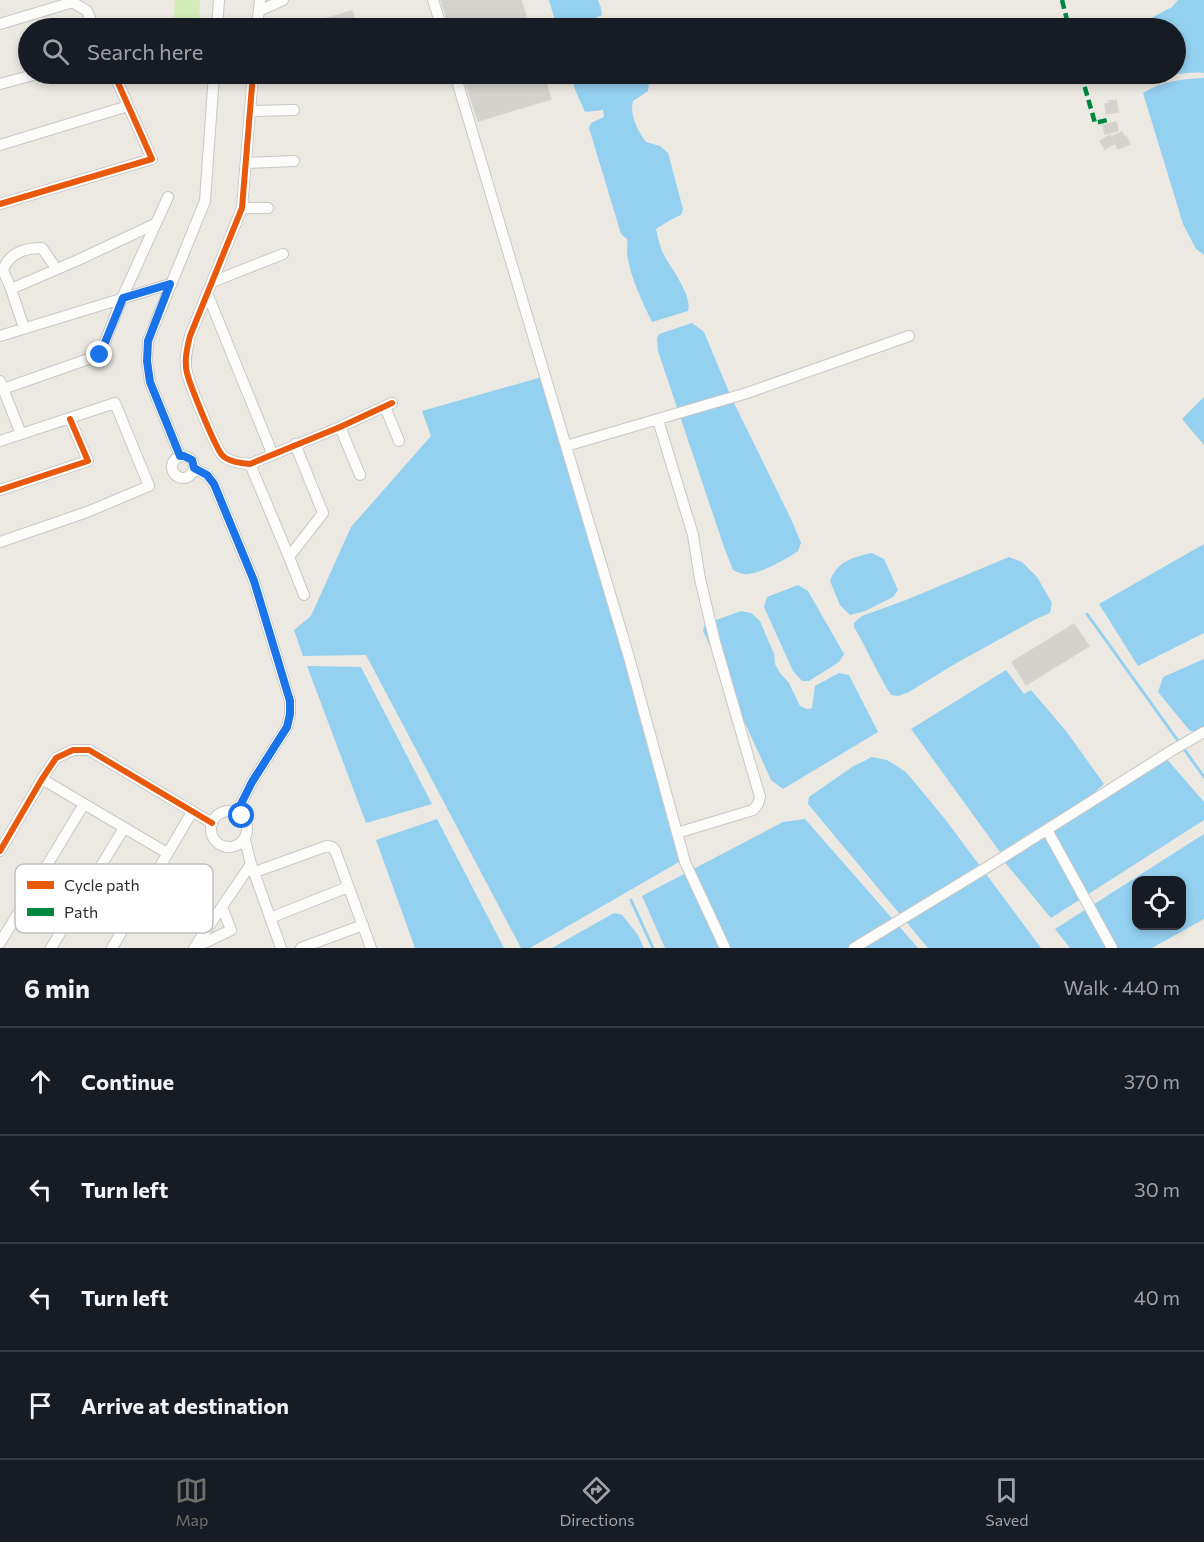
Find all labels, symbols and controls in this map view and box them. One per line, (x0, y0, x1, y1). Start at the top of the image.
search box (18, 18, 1186, 84)
icon: search (39, 35, 72, 68)
text: Search here (87, 38, 203, 65)
route end (86, 341, 112, 367)
route start (228, 802, 254, 828)
legend (15, 864, 213, 933)
text: Cycle path (64, 875, 140, 894)
map controls (1132, 876, 1186, 930)
button: locate (1132, 876, 1186, 930)
text: Path (64, 902, 98, 921)
text: 6 min (24, 972, 90, 1003)
text: Walk · 440 m (1064, 975, 1180, 999)
icon: ahead (24, 1065, 57, 1098)
text: Continue (81, 1068, 174, 1095)
text: 370 m (1124, 1069, 1180, 1093)
icon: left (24, 1173, 57, 1206)
text: Turn left (81, 1176, 168, 1203)
text: 30 m (1134, 1177, 1180, 1201)
icon: left (24, 1281, 57, 1314)
text: Turn left (81, 1284, 168, 1311)
text: 40 m (1134, 1285, 1180, 1309)
icon: arrive (24, 1389, 57, 1422)
text: Arrive at destination (81, 1392, 289, 1419)
tab: Map (175, 1474, 208, 1529)
tab: Directions (559, 1474, 634, 1529)
tab: Saved (985, 1474, 1029, 1529)

